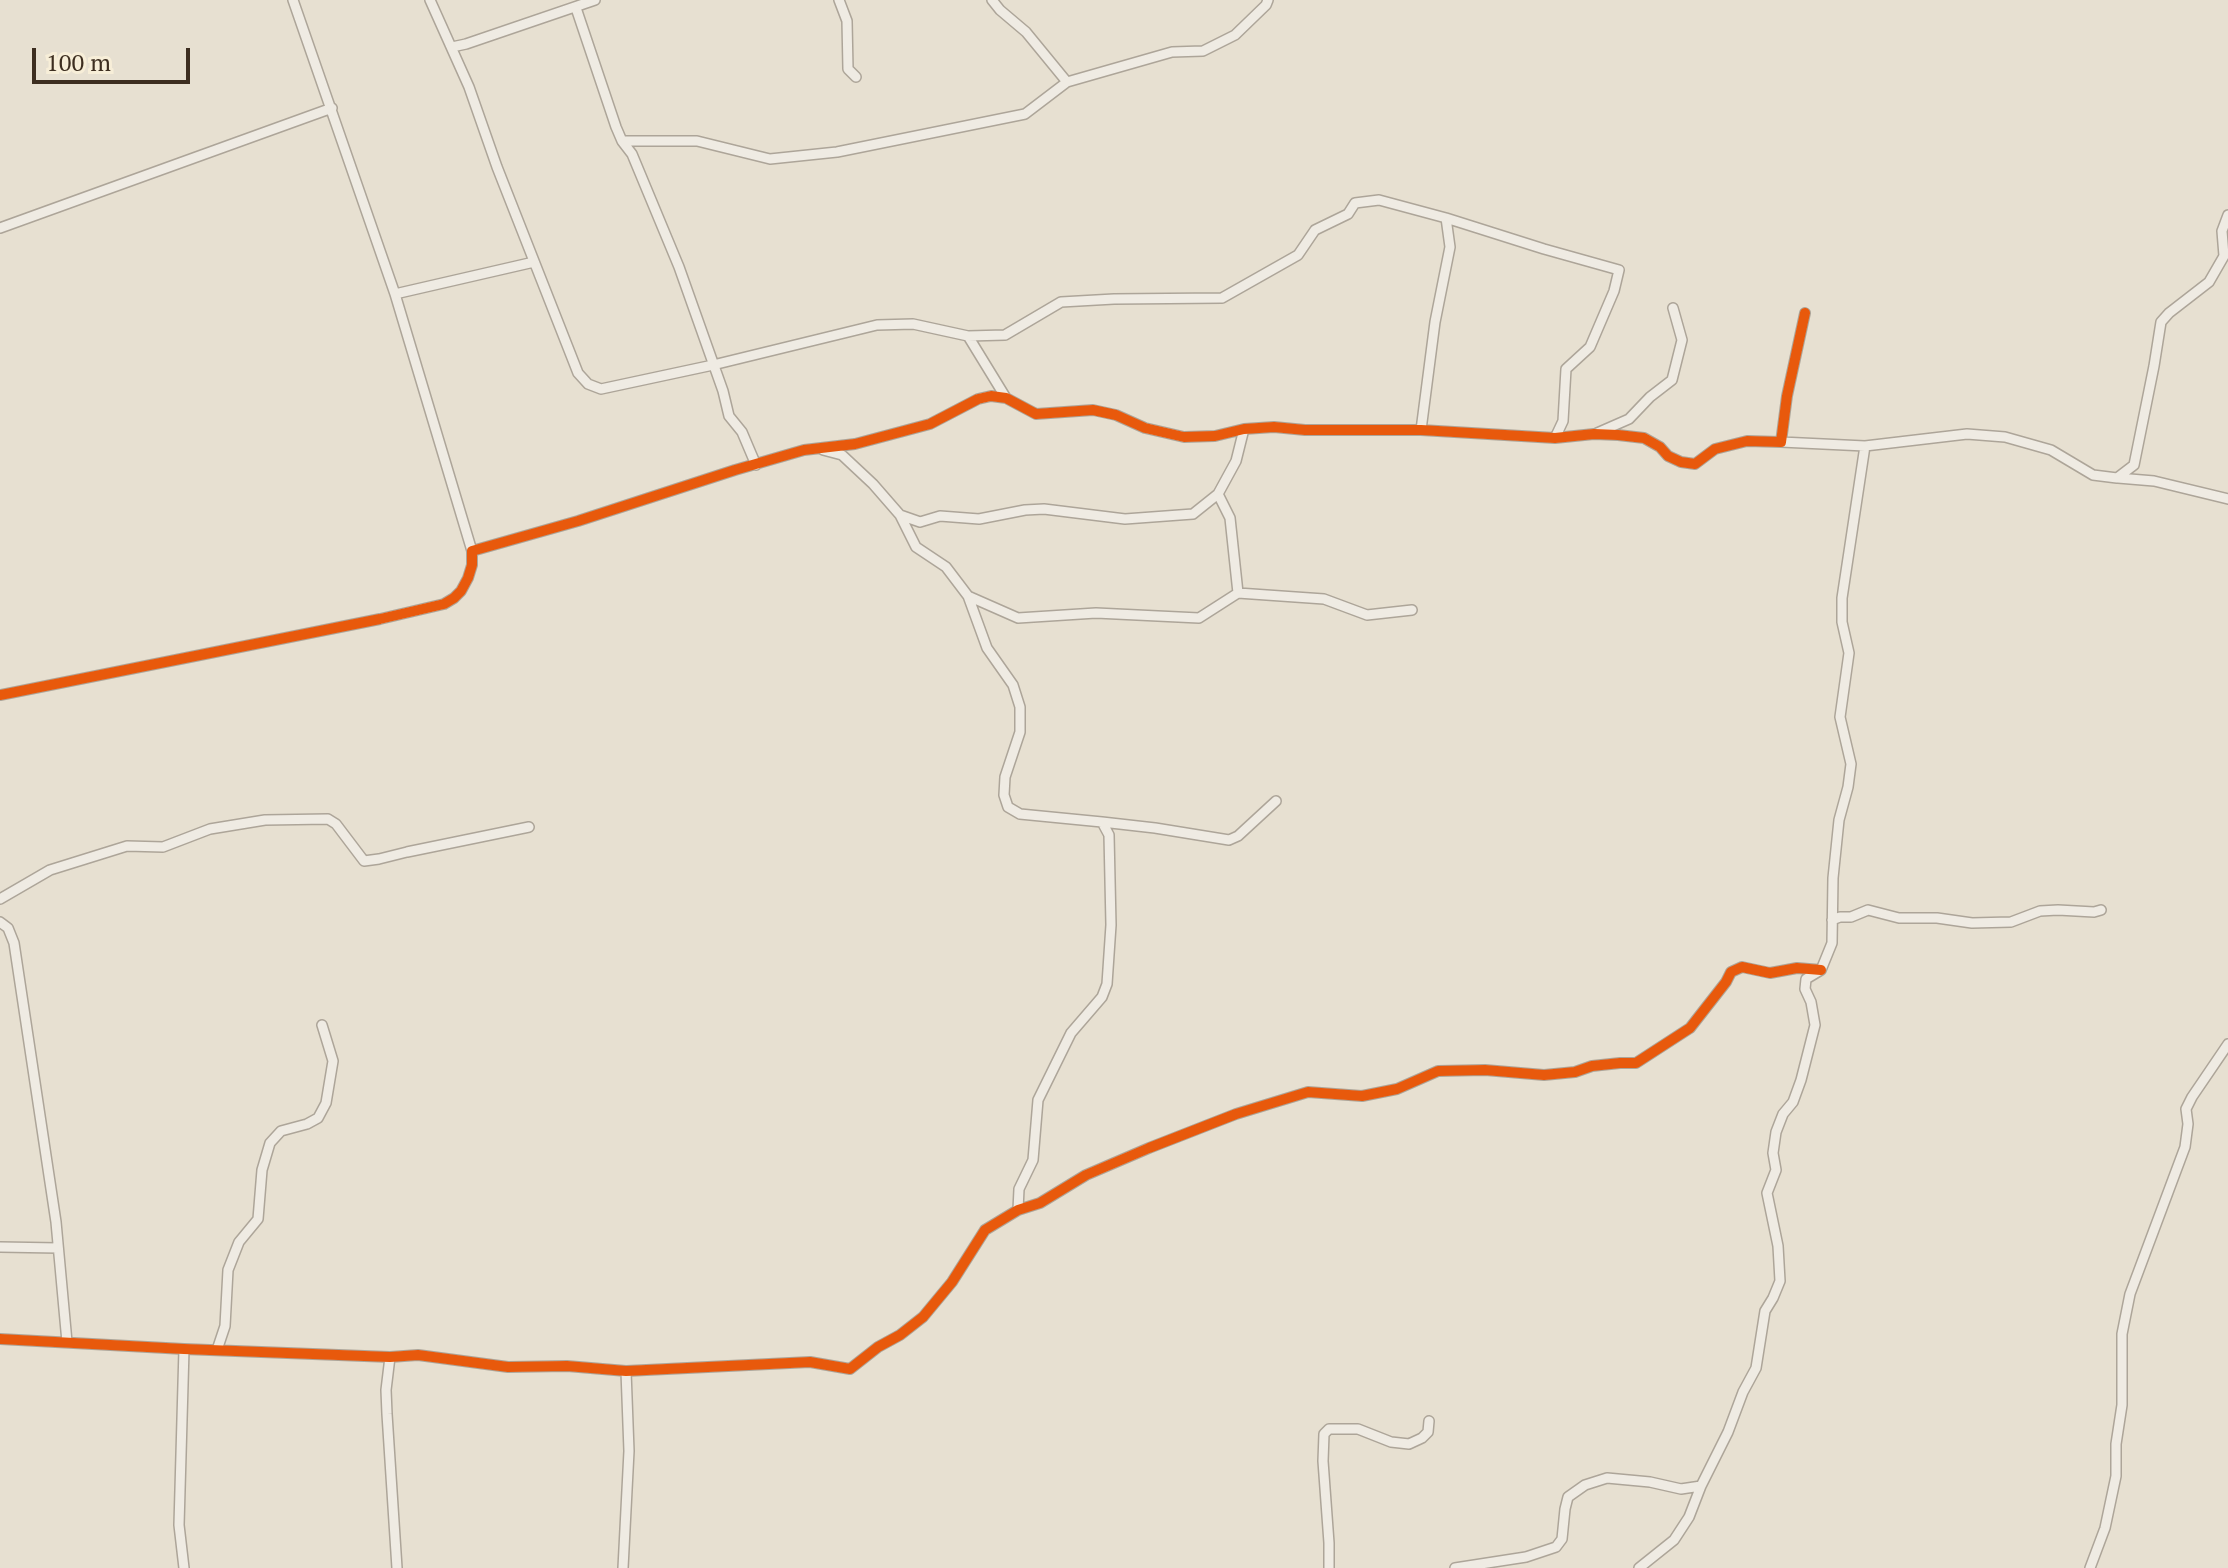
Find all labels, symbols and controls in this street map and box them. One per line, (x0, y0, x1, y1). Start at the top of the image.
scale bar (36, 32, 194, 82)
text: 100 m (46, 46, 111, 78)

